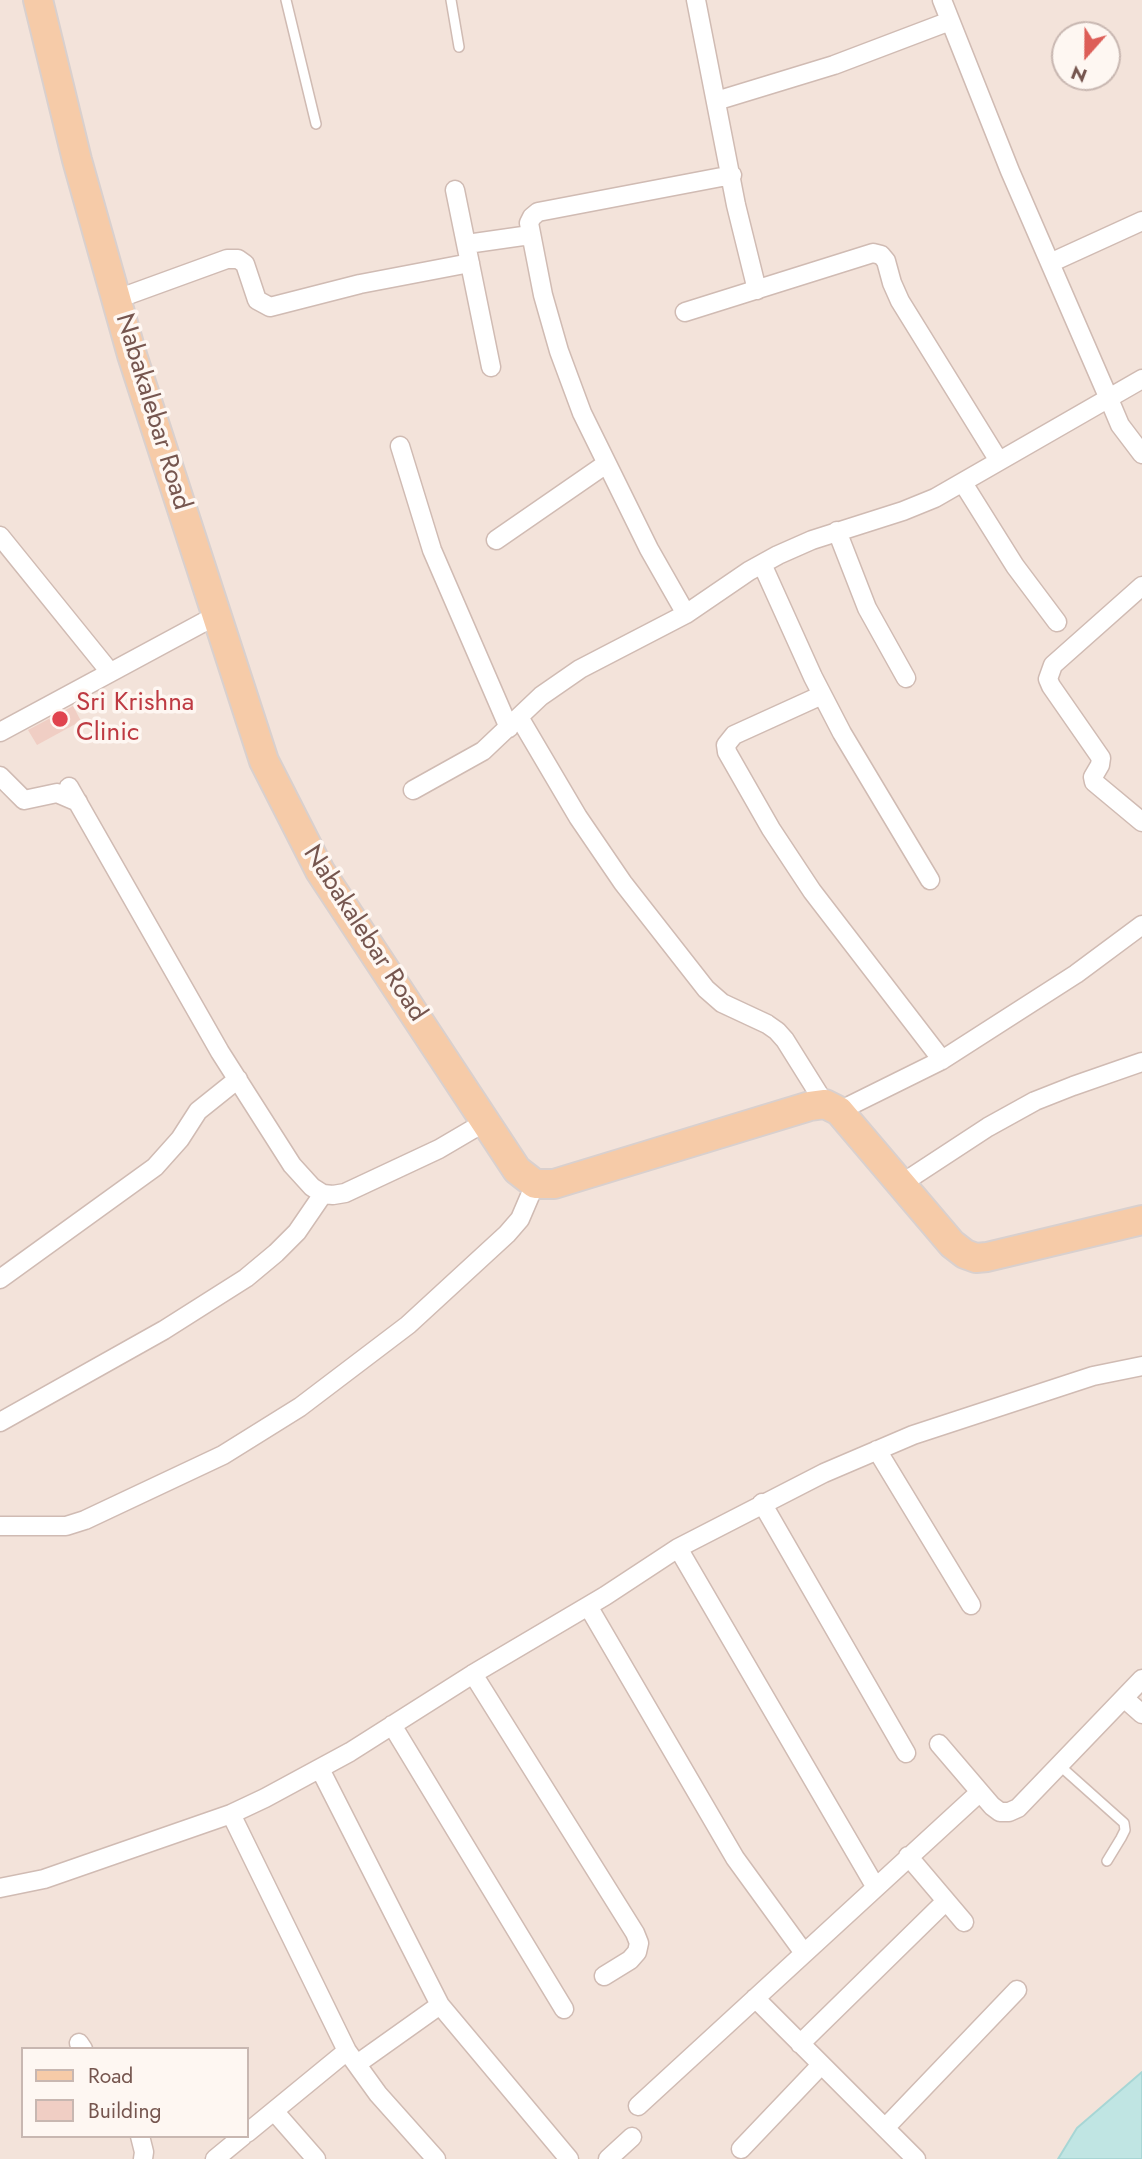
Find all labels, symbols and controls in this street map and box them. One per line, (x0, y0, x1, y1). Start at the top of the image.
north arrow (1051, 21, 1121, 91)
text: N (1067, 59, 1091, 90)
street label: Nabakalebar Road (107, 310, 197, 514)
place label: Sri Krishna Clinic (76, 688, 194, 750)
marker: Sri Krishna Clinic (50, 709, 70, 729)
street label: Nabakalebar Road (296, 840, 432, 1028)
legend (21, 2047, 248, 2138)
text: Road (88, 2061, 133, 2091)
text: Building (88, 2096, 161, 2126)

